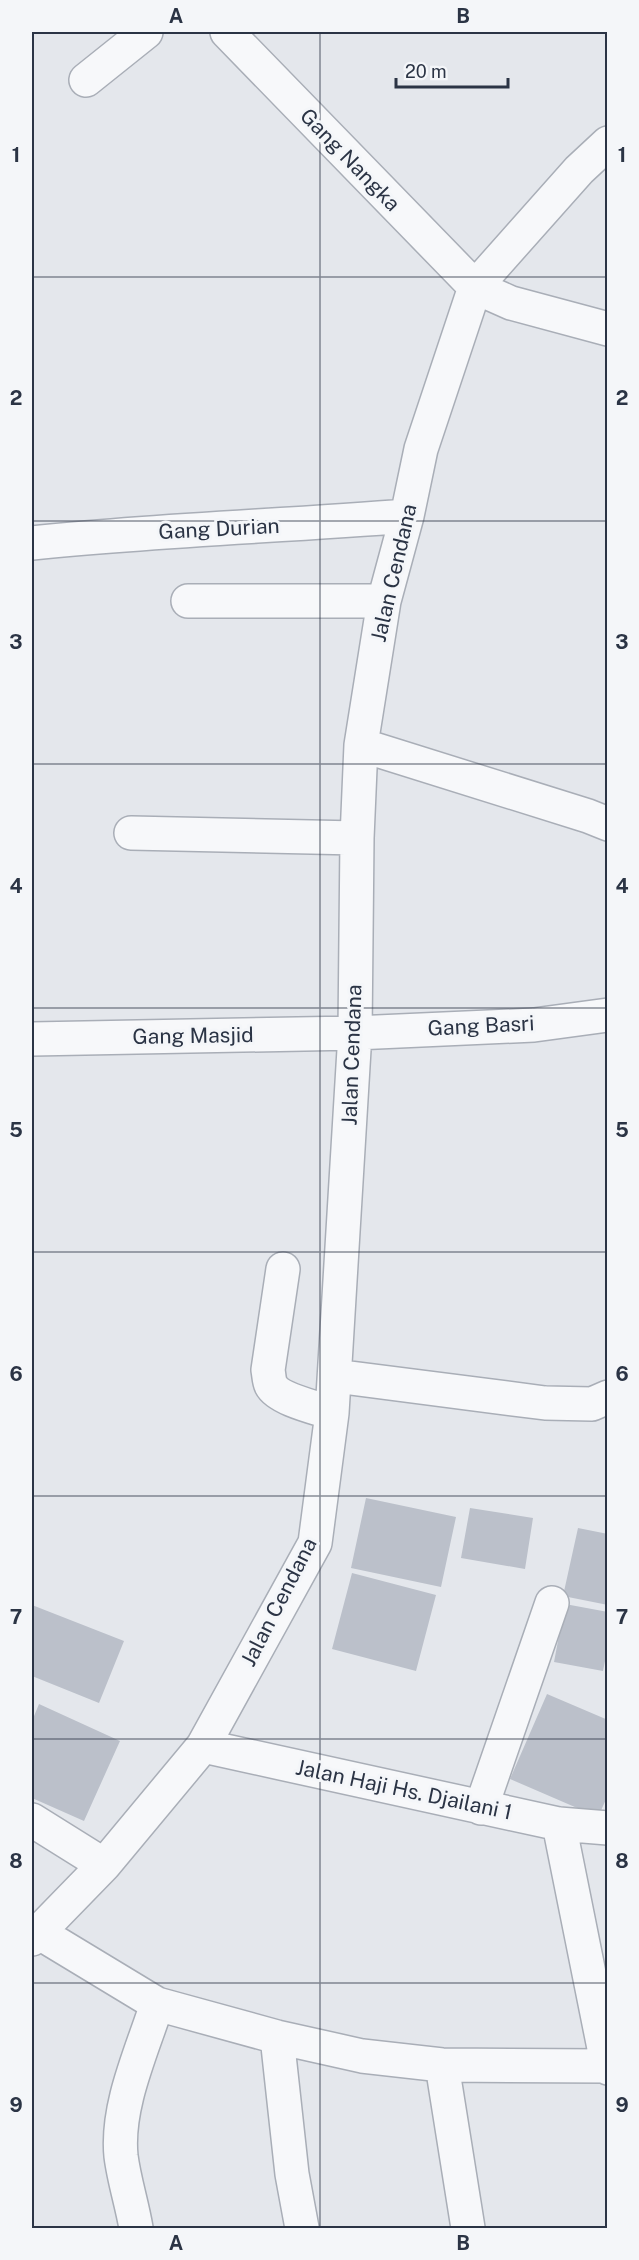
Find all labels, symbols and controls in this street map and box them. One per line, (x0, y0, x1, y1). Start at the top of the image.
text: A (169, 4, 183, 28)
text: B (456, 4, 470, 28)
scale bar (396, 51, 508, 89)
text: 20 m (405, 61, 447, 82)
street label: Gang Nangka (295, 103, 406, 216)
text: 1 (12, 143, 20, 167)
text: 1 (618, 143, 626, 167)
text: 2 (10, 386, 22, 410)
text: 2 (616, 386, 628, 410)
street label: Jalan Cendana (365, 501, 422, 644)
street label: Gang Durian (158, 513, 280, 544)
text: 3 (9, 630, 23, 654)
text: 3 (615, 630, 629, 654)
text: 4 (9, 874, 23, 898)
text: 4 (615, 874, 629, 898)
street label: Jalan Cendana (337, 984, 366, 1126)
street label: Gang Basri (427, 1010, 535, 1041)
street label: Gang Masjid (132, 1022, 254, 1049)
text: 5 (9, 1118, 23, 1142)
text: 5 (615, 1118, 629, 1142)
text: 6 (9, 1362, 23, 1386)
text: 6 (615, 1362, 629, 1386)
street label: Jalan Cendana (235, 1533, 322, 1670)
text: 7 (10, 1605, 22, 1629)
text: 7 (616, 1605, 628, 1629)
street label: Jalan Haji Hs. Djailani 1 (294, 1754, 515, 1825)
text: 8 (9, 1849, 23, 1873)
text: 8 (615, 1849, 629, 1873)
text: 9 (9, 2093, 23, 2117)
text: 9 (615, 2093, 629, 2117)
text: A (169, 2231, 183, 2255)
text: B (456, 2231, 470, 2255)

